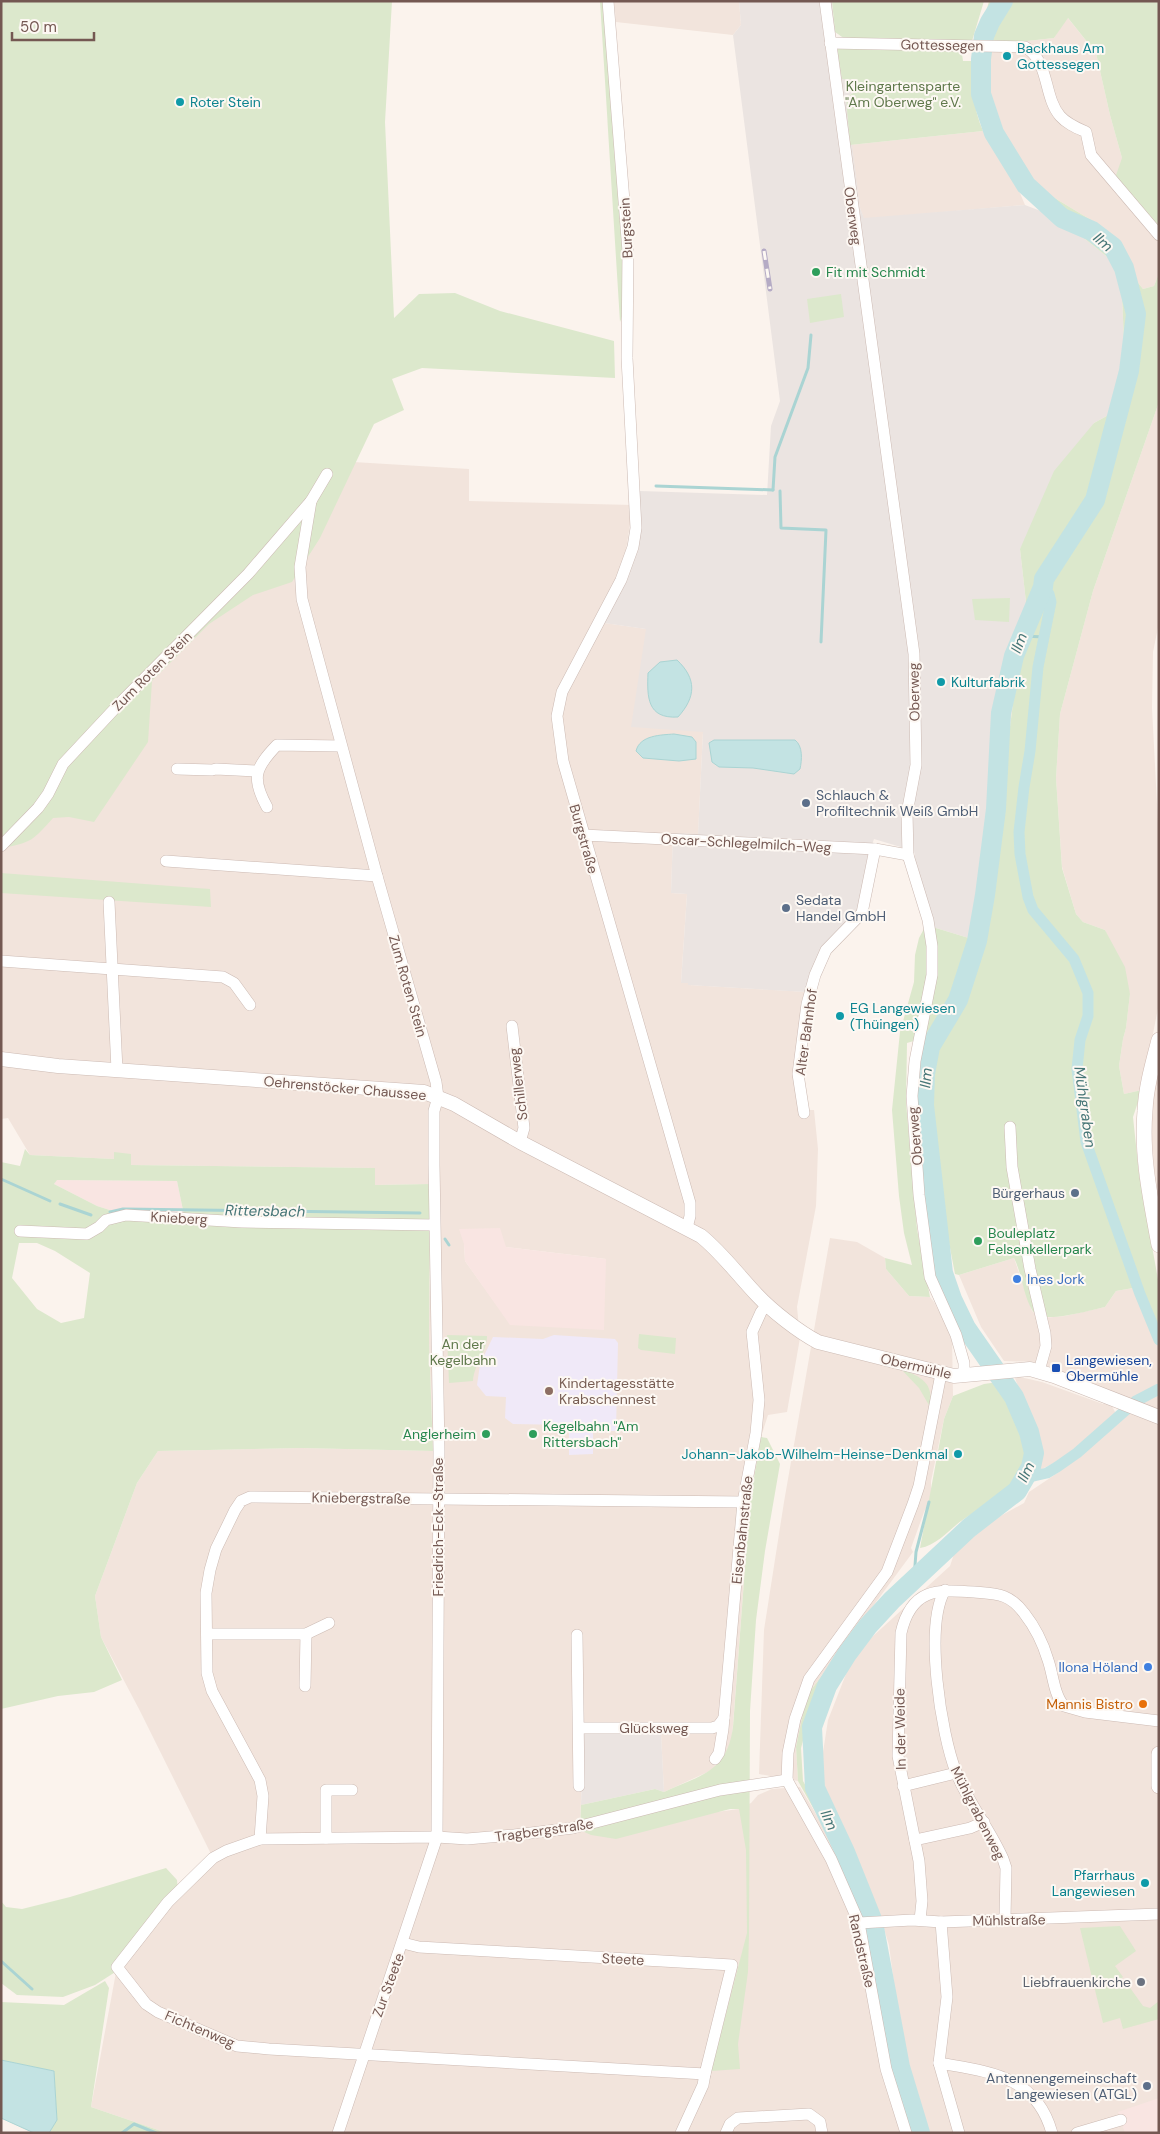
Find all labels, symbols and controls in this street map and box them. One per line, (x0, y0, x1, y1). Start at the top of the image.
scale bar (12, 10, 95, 42)
text: 50 m (20, 17, 57, 37)
street label: Gottessegen (900, 35, 984, 55)
place label: Backhaus Am Gottessegen (1017, 39, 1104, 73)
marker: Backhaus Am Gottessegen (1001, 50, 1013, 62)
park label: Kleingartensparte "Am Oberweg" e.V. (845, 77, 961, 111)
place label: Roter Stein (190, 93, 261, 111)
marker: Roter Stein (174, 96, 186, 108)
street label: Oberweg (840, 186, 866, 247)
street label: Burgstein (615, 197, 637, 259)
water label: Ilm (1089, 228, 1117, 256)
place label: Fit mit Schmidt (826, 263, 925, 281)
marker: Fit mit Schmidt (810, 266, 822, 278)
street label: Zum Roten Stein (108, 627, 196, 715)
water label: Ilm (1006, 630, 1032, 656)
street label: Oberweg (904, 662, 924, 722)
place label: Kulturfabrik (951, 673, 1025, 691)
marker: Kulturfabrik (935, 676, 947, 688)
place label: Schlauch & Profiltechnik Weiß GmbH (816, 786, 978, 820)
marker: Schlauch & Profiltechnik Weiß GmbH (800, 797, 812, 809)
street label: Burgstraße (566, 802, 602, 876)
street label: Oscar-Schlegelmilch-Weg (660, 830, 832, 856)
place label: Sedata Handel GmbH (796, 891, 886, 925)
marker: Sedata Handel GmbH (780, 902, 792, 914)
street label: Zum Roten Stein (385, 933, 431, 1039)
street label: Alter Bahnhof (791, 987, 821, 1077)
place label: EG Langewiesen (Thüingen) (850, 999, 956, 1033)
marker: EG Langewiesen (Thüingen) (834, 1010, 846, 1022)
street label: Schillerweg (505, 1046, 531, 1121)
water label: Mühlgraben (1069, 1065, 1101, 1149)
water label: Ilm (915, 1067, 937, 1089)
street label: Oehrenstöcker Chaussee (263, 1072, 427, 1104)
street label: Oberweg (903, 1106, 927, 1166)
place label: Bürgerhaus (992, 1184, 1065, 1202)
marker: Bürgerhaus (1069, 1187, 1081, 1199)
water label: Rittersbach (225, 1200, 306, 1222)
street label: Knieberg (150, 1208, 208, 1228)
place label: Bouleplatz Felsenkellerpark (988, 1224, 1092, 1258)
marker: Bouleplatz Felsenkellerpark (972, 1235, 984, 1247)
place label: Ines Jork (1027, 1270, 1085, 1288)
marker: Ines Jork (1011, 1273, 1023, 1285)
park label: An der Kegelbahn (430, 1335, 496, 1369)
street label: Obermühle (879, 1349, 953, 1383)
place label: Langewiesen, Obermühle (1066, 1351, 1152, 1385)
marker: Langewiesen, Obermühle (1050, 1362, 1062, 1374)
place label: Kindertagesstätte Krabschennest (559, 1374, 675, 1408)
marker: Kindertagesstätte Krabschennest (543, 1385, 555, 1397)
place label: Kegelbahn "Am Rittersbach" (543, 1417, 638, 1451)
place label: Anglerheim (403, 1425, 476, 1443)
marker: Anglerheim (480, 1428, 492, 1440)
marker: Kegelbahn "Am Rittersbach" (527, 1428, 539, 1440)
place label: Johann-Jakob-Wilhelm-Heinse-Denkmal (682, 1445, 948, 1463)
marker: Johann-Jakob-Wilhelm-Heinse-Denkmal (952, 1448, 964, 1460)
street label: Friedrich-Eck-Straße (429, 1458, 447, 1596)
water label: Ilm (1013, 1459, 1039, 1485)
street label: Eisenbahnstraße (727, 1475, 757, 1585)
street label: Kniebergstraße (311, 1488, 411, 1508)
place label: Ilona Höland (1059, 1658, 1138, 1676)
marker: Ilona Höland (1142, 1661, 1154, 1673)
street label: In der Weide (890, 1688, 910, 1770)
place label: Mannis Bistro (1046, 1695, 1133, 1713)
marker: Mannis Bistro (1137, 1698, 1149, 1710)
street label: Glücksweg (619, 1719, 689, 1737)
street label: Mühlgrabenweg (947, 1763, 1009, 1863)
water label: Ilm (816, 1807, 842, 1833)
street label: Tragbergstraße (494, 1814, 594, 1846)
place label: Pfarrhaus Langewiesen (1052, 1866, 1135, 1900)
marker: Pfarrhaus Langewiesen (1139, 1877, 1151, 1889)
street label: Mühlstraße (972, 1910, 1046, 1930)
street label: Randstraße (845, 1913, 879, 1989)
street label: Steete (601, 1949, 645, 1969)
street label: Zur Steete (368, 1950, 408, 2019)
place label: Liebfrauenkirche (1023, 1973, 1131, 1991)
marker: Liebfrauenkirche (1135, 1976, 1147, 1988)
street label: Fichtenweg (162, 2006, 238, 2052)
place label: Antennengemeinschaft Langewiesen (ATGL) (986, 2069, 1137, 2103)
marker: Antennengemeinschaft Langewiesen (ATGL) (1141, 2080, 1153, 2092)

